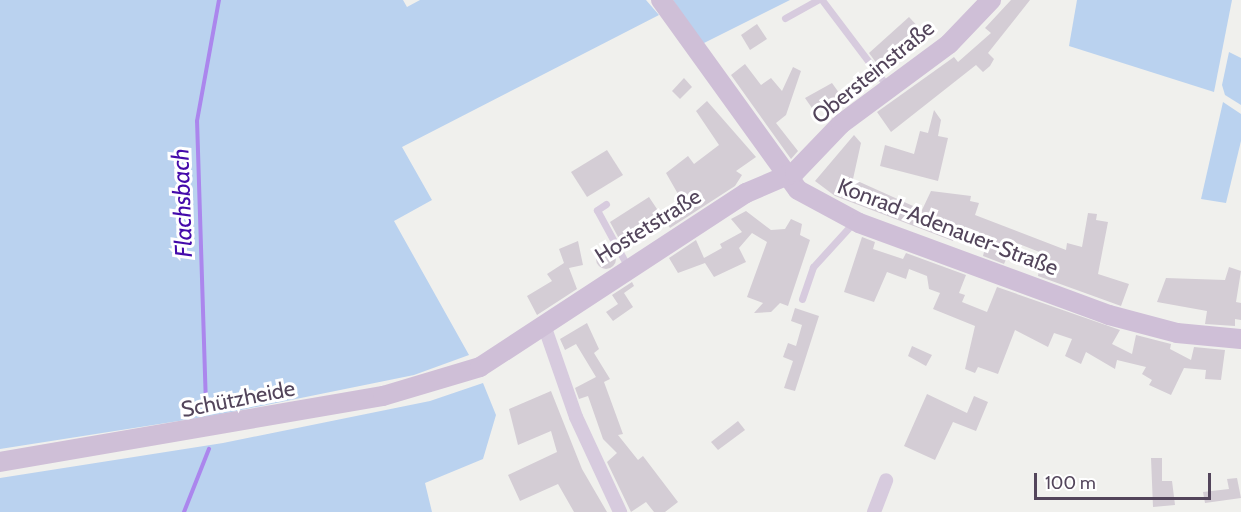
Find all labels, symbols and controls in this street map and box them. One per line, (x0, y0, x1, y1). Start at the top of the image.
street label: Obersteinstraße (807, 15, 939, 129)
water label: Flachsbach (166, 148, 198, 258)
street label: Konrad-Adenauer-Straße (834, 173, 1062, 281)
street label: Hostetstraße (590, 183, 706, 269)
street label: Schützheide (179, 375, 297, 423)
scale bar (1037, 461, 1214, 499)
text: 100 m (1045, 472, 1096, 494)

